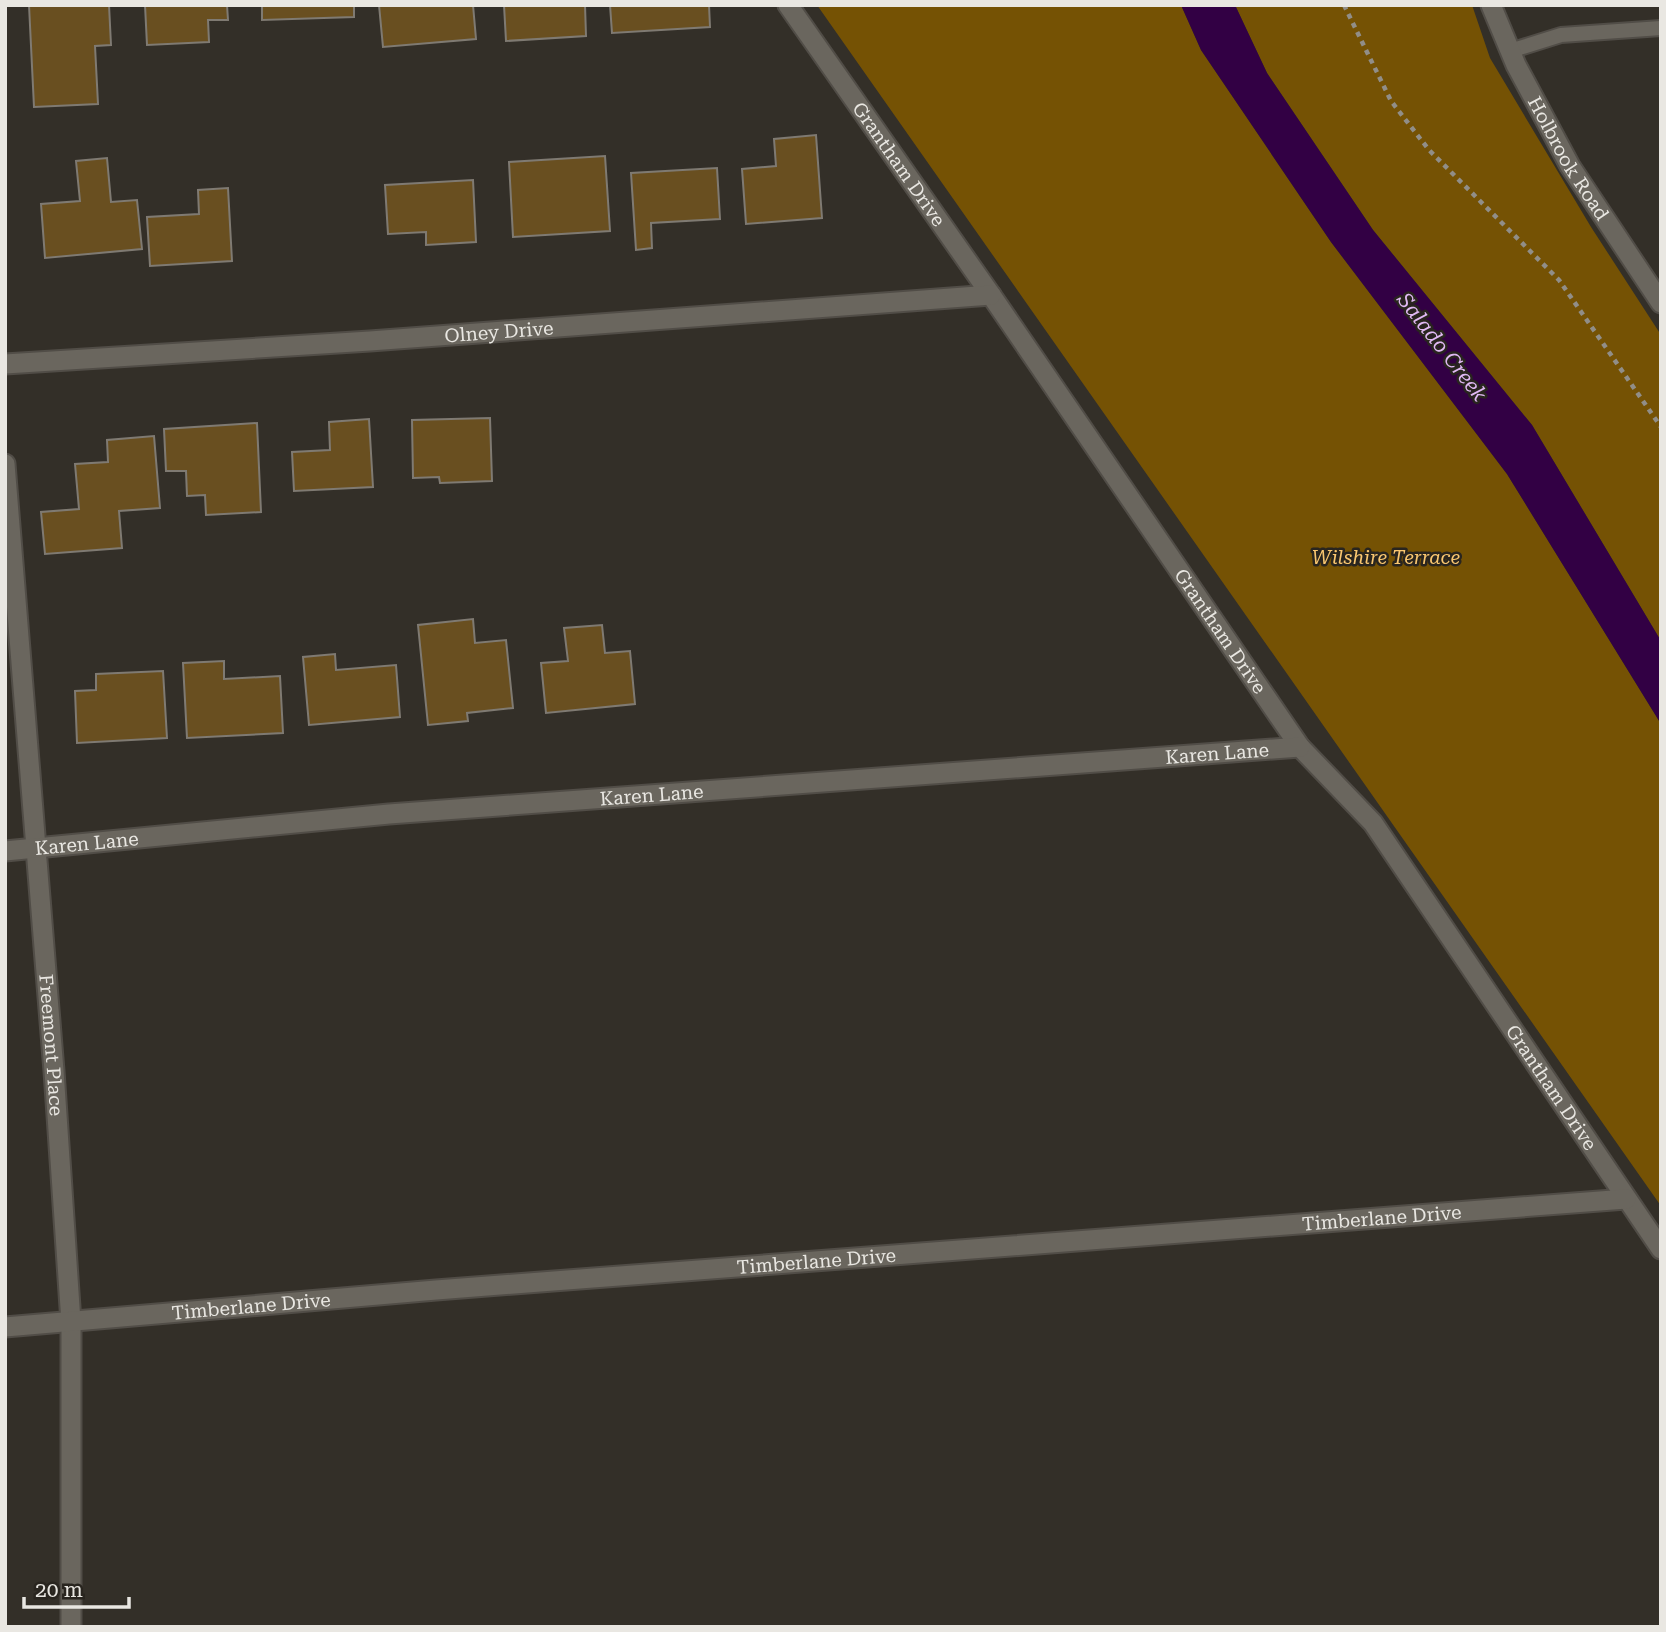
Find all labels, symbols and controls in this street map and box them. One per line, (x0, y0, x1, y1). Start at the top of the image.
street label: Holbrook Road (1523, 92, 1614, 224)
street label: Grantham Drive (848, 97, 951, 231)
water label: Salado Creek (1392, 287, 1492, 406)
street label: Olney Drive (444, 316, 554, 347)
park label: Wilshire Terrace (1312, 546, 1461, 569)
street label: Grantham Drive (1170, 564, 1272, 698)
street label: Karen Lane (1164, 738, 1270, 768)
street label: Karen Lane (599, 779, 704, 810)
street label: Karen Lane (34, 827, 139, 860)
street label: Freemont Place (35, 973, 69, 1117)
street label: Grantham Drive (1501, 1020, 1602, 1155)
street label: Timberlane Drive (1301, 1200, 1462, 1235)
street label: Timberlane Drive (736, 1243, 897, 1278)
street label: Timberlane Drive (171, 1288, 332, 1324)
scale bar (24, 1566, 130, 1610)
text: 20 m (35, 1578, 83, 1602)

